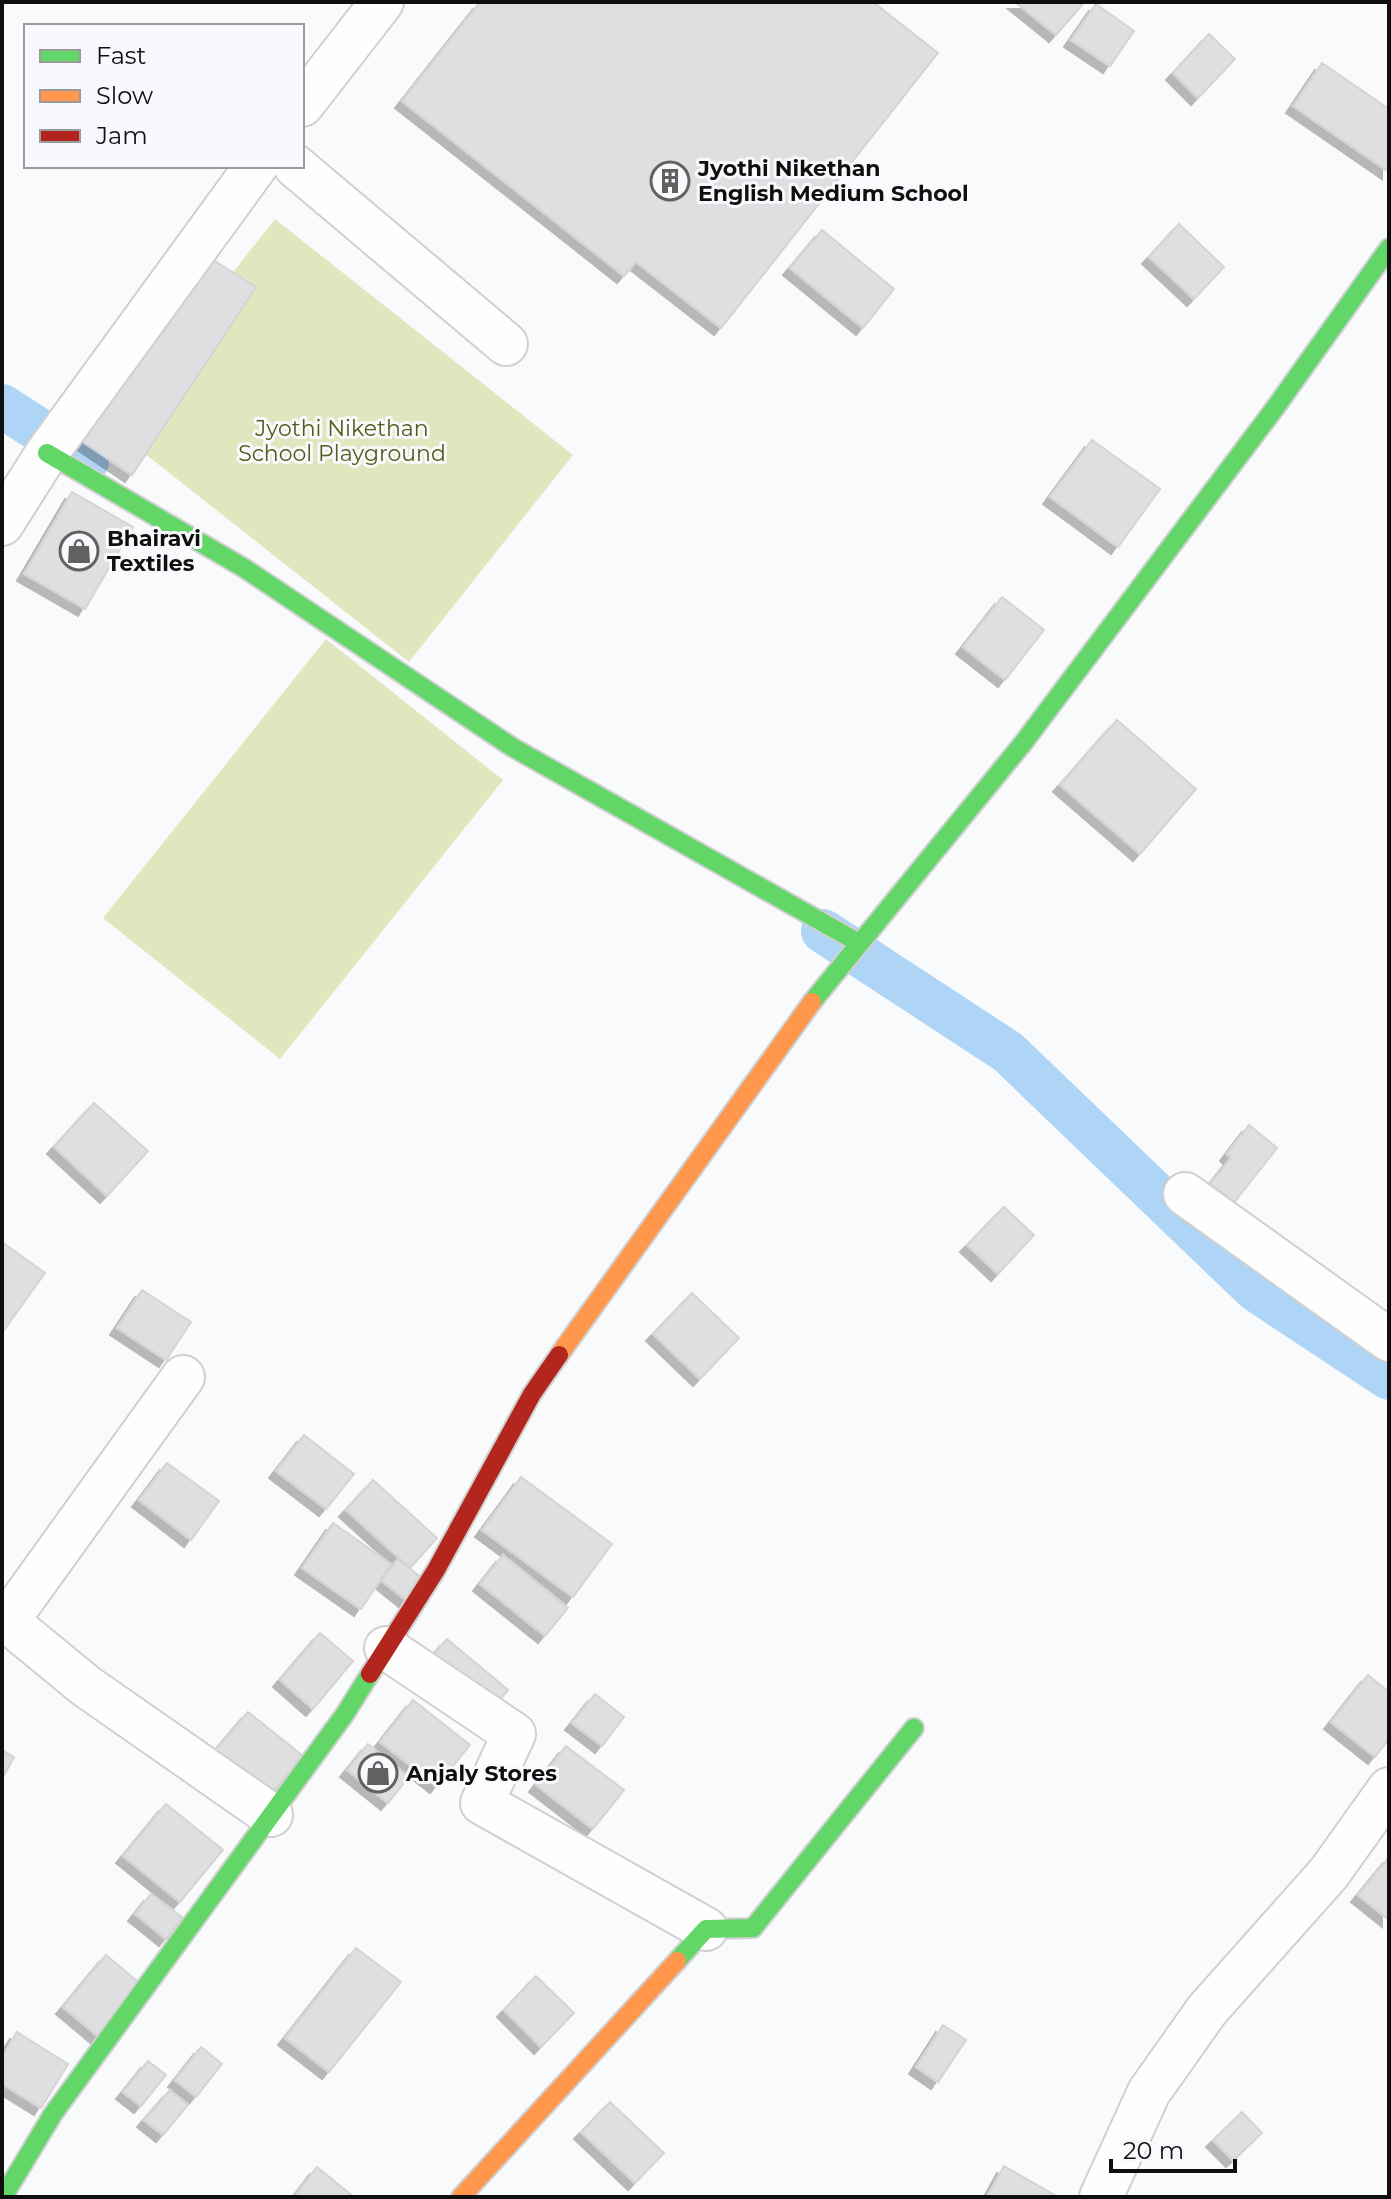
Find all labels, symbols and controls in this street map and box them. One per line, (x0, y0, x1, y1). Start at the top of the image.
legend (24, 24, 304, 168)
text: Fast (96, 41, 147, 70)
text: Slow (96, 81, 153, 110)
text: Jam (95, 121, 148, 150)
place label: Jyothi Nikethan English Medium School (697, 155, 969, 207)
building icon: Jyothi Nikethan English Medium School (649, 160, 691, 202)
park label: Jyothi Nikethan School Playground (238, 415, 446, 467)
place label: Bhairavi Textiles (107, 525, 201, 577)
shop icon: Bhairavi Textiles (58, 530, 100, 572)
shop icon: Anjaly Stores (357, 1752, 399, 1794)
place label: Anjaly Stores (405, 1760, 557, 1787)
scale bar (1111, 2123, 1235, 2173)
text: 20 m (1123, 2136, 1184, 2165)

